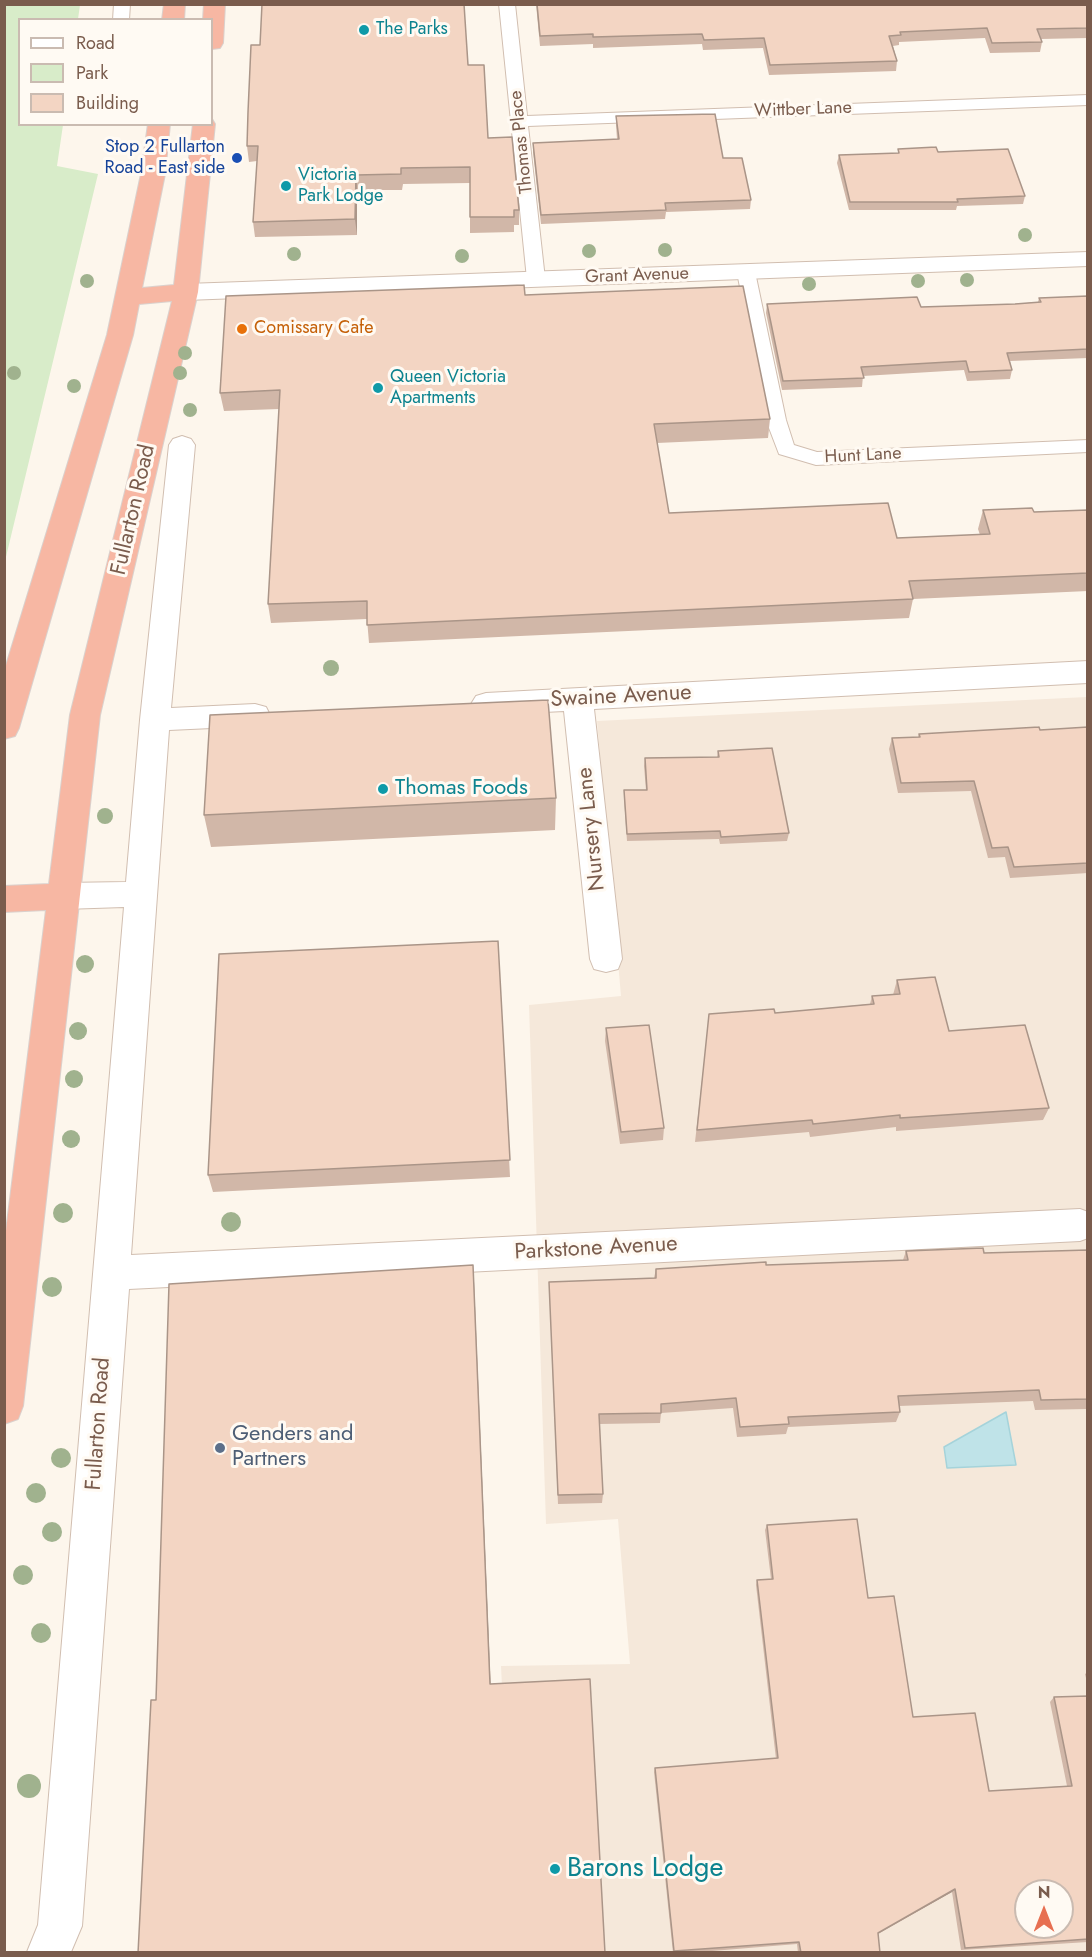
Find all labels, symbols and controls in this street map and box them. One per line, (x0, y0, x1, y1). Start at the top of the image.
legend (18, 18, 213, 126)
place label: The Parks (376, 19, 448, 41)
marker: The Parks (357, 23, 371, 37)
text: Road (76, 30, 115, 56)
text: Park (76, 60, 108, 86)
street label: Thomas Place (506, 89, 538, 195)
text: Building (76, 90, 139, 116)
street label: Wittber Lane (754, 98, 852, 122)
place label: Stop 2 Fullarton Road - East side (105, 137, 225, 180)
marker: Stop 2 Fullarton Road - East side (230, 151, 244, 165)
place label: Victoria Park Lodge (298, 165, 383, 207)
marker: Victoria Park Lodge (279, 179, 293, 193)
street label: Grant Avenue (585, 263, 689, 289)
place label: Comissary Cafe (254, 318, 373, 340)
marker: Comissary Cafe (235, 322, 249, 336)
place label: Queen Victoria Apartments (390, 367, 506, 410)
marker: Queen Victoria Apartments (371, 381, 385, 395)
street label: Fullarton Road (106, 442, 162, 578)
street label: Hunt Lane (824, 443, 902, 469)
street label: Swaine Avenue (550, 680, 692, 714)
street label: Nursery Lane (572, 766, 612, 892)
place label: Thomas Foods (395, 776, 528, 802)
marker: Thomas Foods (376, 782, 390, 796)
street label: Parkstone Avenue (514, 1232, 678, 1266)
street label: Fullarton Road (81, 1357, 117, 1491)
place label: Genders and Partners (232, 1422, 353, 1474)
marker: Genders and Partners (213, 1441, 227, 1455)
place label: Barons Lodge (567, 1853, 723, 1885)
marker: Barons Lodge (548, 1862, 562, 1876)
north arrow (1014, 1879, 1074, 1939)
text: N (1038, 1881, 1050, 1904)

